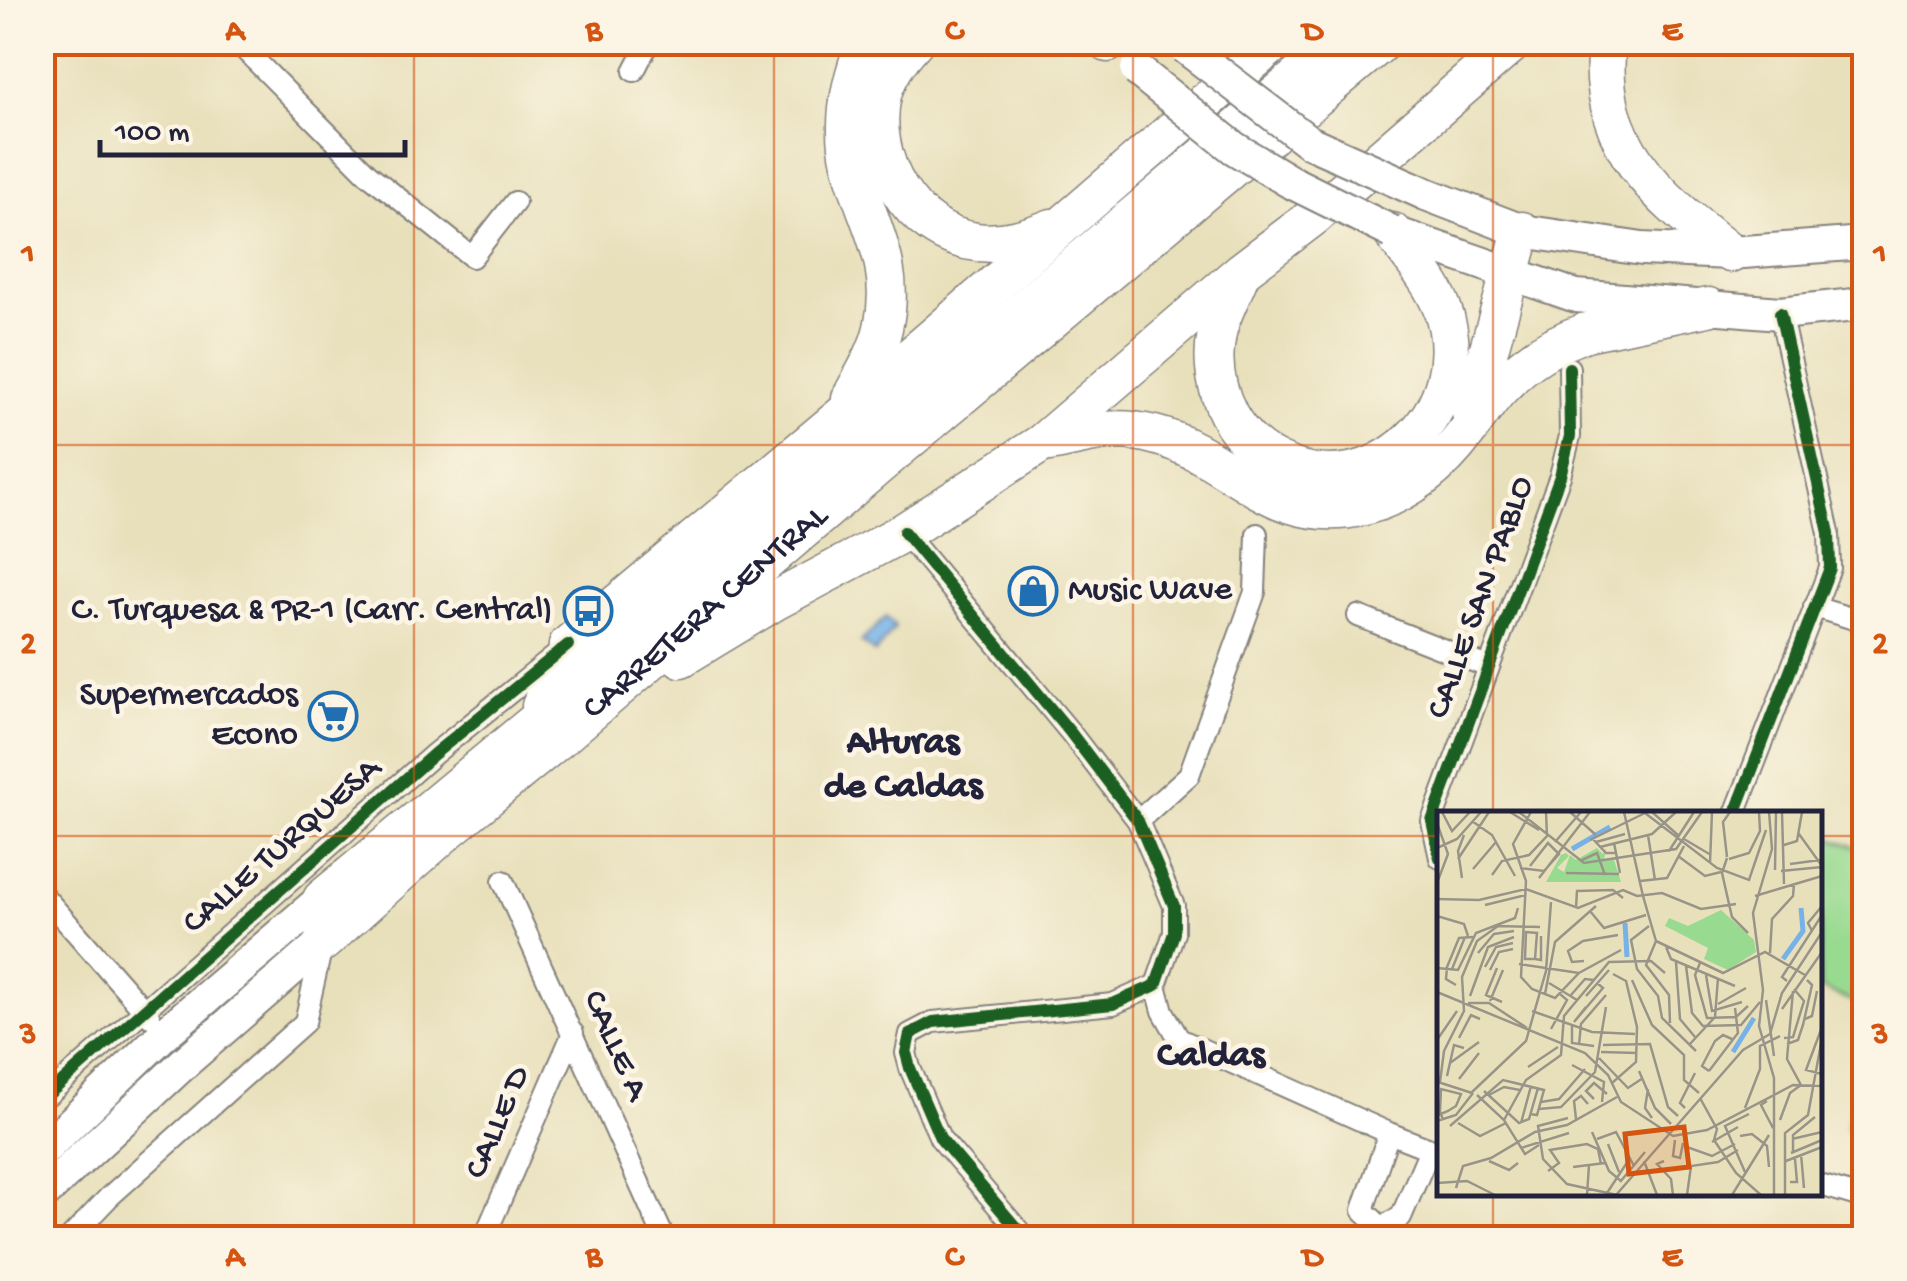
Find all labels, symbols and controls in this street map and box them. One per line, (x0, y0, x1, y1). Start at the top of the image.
text: A (225, 14, 247, 52)
text: B (585, 14, 604, 52)
text: C (945, 14, 965, 52)
text: D (1300, 14, 1325, 52)
text: E (1662, 14, 1684, 52)
scale bar (100, 95, 405, 157)
text: 100 m (114, 117, 190, 152)
text: 1 (21, 237, 34, 275)
text: 1 (1873, 237, 1886, 275)
street label: CALLE SAN PABLO (1419, 471, 1545, 725)
street label: CARRETERA CENTRAL (575, 496, 838, 729)
shop icon: Music Wave (1007, 565, 1059, 617)
place label: Music Wave (1068, 571, 1233, 612)
bus stop icon: C. Turquesa & PR-1 (Carr. Central) (562, 585, 614, 637)
place label: C. Turquesa & PR-1 (Carr. Central) (71, 591, 553, 632)
text: 2 (20, 627, 36, 665)
text: 2 (1872, 627, 1888, 665)
place label: Supermercados Econo (79, 676, 299, 757)
supermarket icon: Supermercados Econo (307, 690, 359, 742)
district label: Alturas de Caldas (824, 722, 984, 810)
street label: CALLE TURQUESA (175, 748, 392, 944)
inset map (1437, 811, 1822, 1196)
street label: CALLE A (572, 985, 657, 1109)
text: 3 (19, 1017, 36, 1055)
text: 3 (1871, 1017, 1888, 1055)
district label: Caldas (1157, 1035, 1267, 1079)
street label: CALLE D (457, 1060, 541, 1185)
text: A (225, 1240, 247, 1278)
text: B (585, 1240, 604, 1278)
text: C (945, 1240, 965, 1278)
text: D (1300, 1240, 1325, 1278)
text: E (1662, 1240, 1684, 1278)

